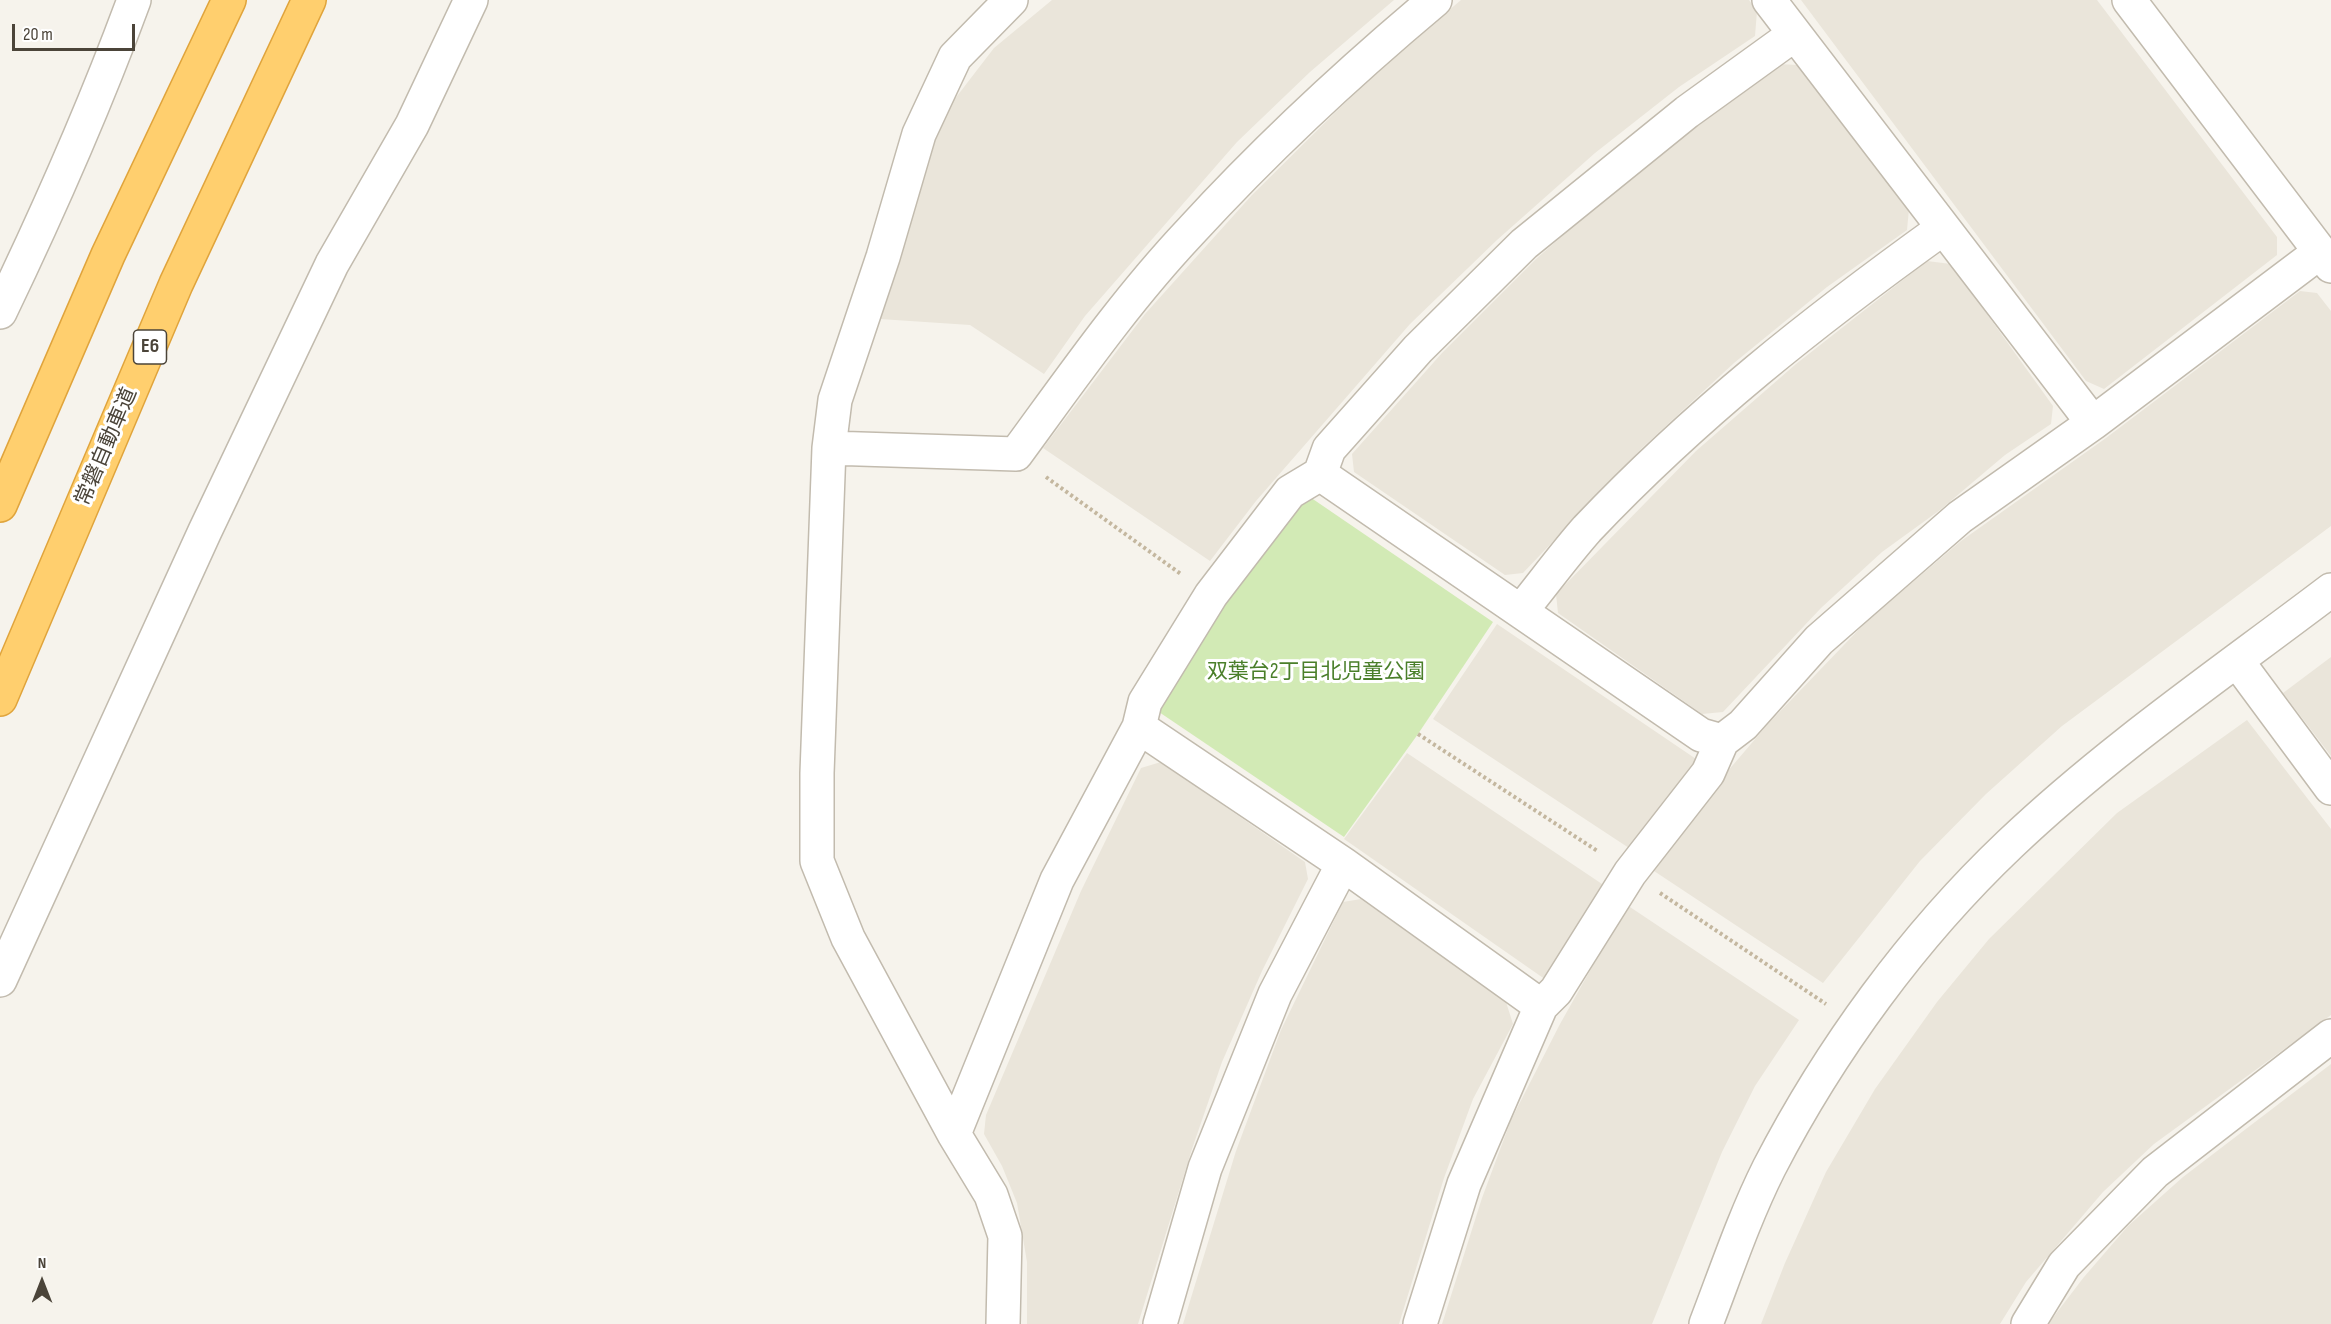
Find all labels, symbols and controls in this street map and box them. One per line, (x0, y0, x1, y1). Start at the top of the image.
scale bar (15, 12, 138, 50)
text: 20 m (23, 24, 53, 45)
road number: E6 (134, 330, 166, 364)
street label: 常磐自動車道 (71, 384, 143, 510)
park label: 双葉台2丁目北児童公園 (1207, 660, 1425, 686)
north arrow (12, 1252, 72, 1312)
text: N (38, 1254, 46, 1273)

